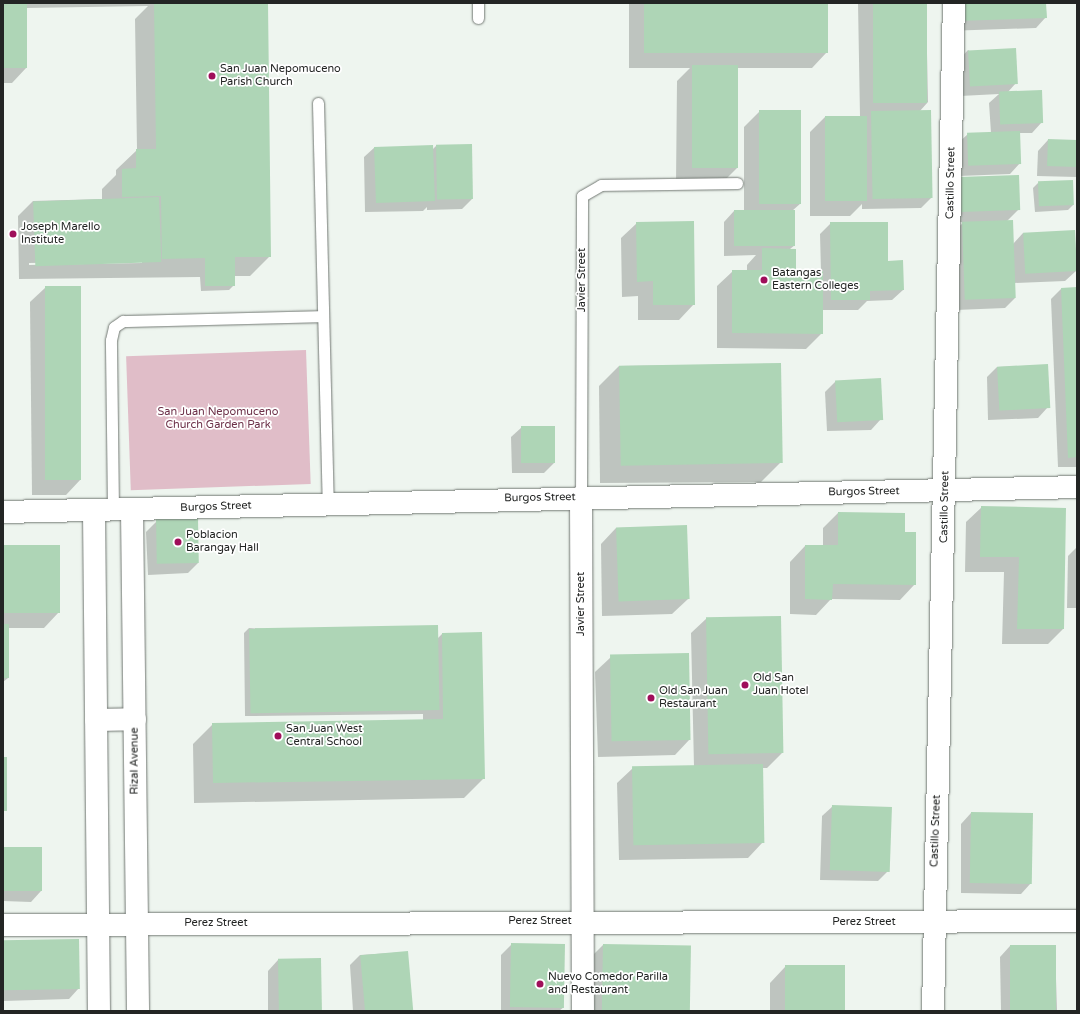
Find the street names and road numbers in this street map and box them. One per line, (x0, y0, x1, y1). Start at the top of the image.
street label: Castillo Street (944, 147, 958, 219)
street label: Javier Street (575, 248, 589, 312)
street label: Castillo Street (938, 471, 952, 543)
street label: Burgos Street (828, 485, 900, 499)
street label: Burgos Street (504, 491, 576, 505)
street label: Burgos Street (180, 499, 252, 515)
street label: Javier Street (574, 572, 588, 636)
street label: Rizal Avenue (128, 727, 142, 795)
street label: Castillo Street (928, 795, 944, 867)
street label: Perez Street (508, 914, 572, 928)
street label: Perez Street (832, 915, 896, 929)
street label: Perez Street (184, 916, 248, 930)

